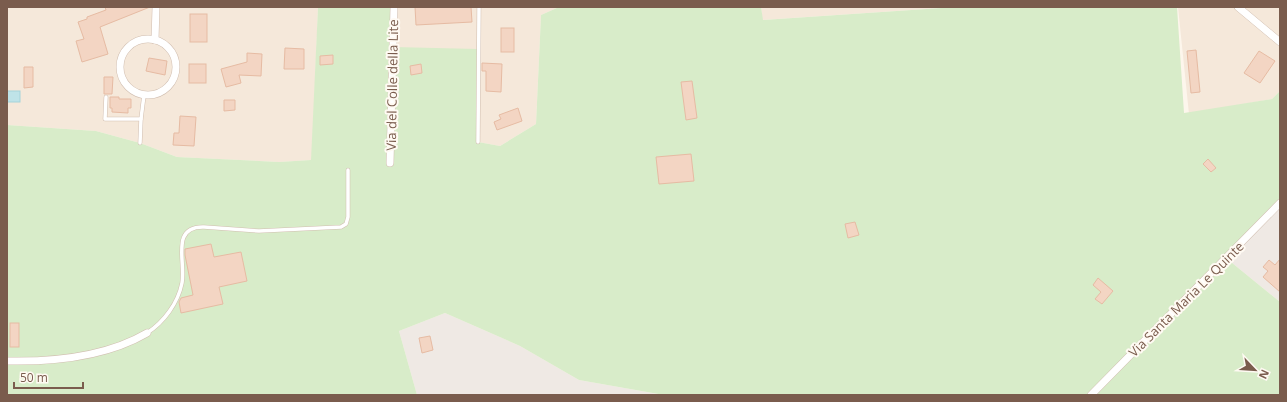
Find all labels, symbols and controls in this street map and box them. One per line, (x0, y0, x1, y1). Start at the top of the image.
street label: Via del Colle della Lite (382, 19, 402, 151)
street label: Via Santa Maria Le Quinte (1124, 237, 1248, 361)
north arrow (1235, 350, 1275, 390)
scale bar (14, 364, 83, 390)
text: N (1256, 367, 1273, 382)
text: 50 m (20, 369, 48, 386)

